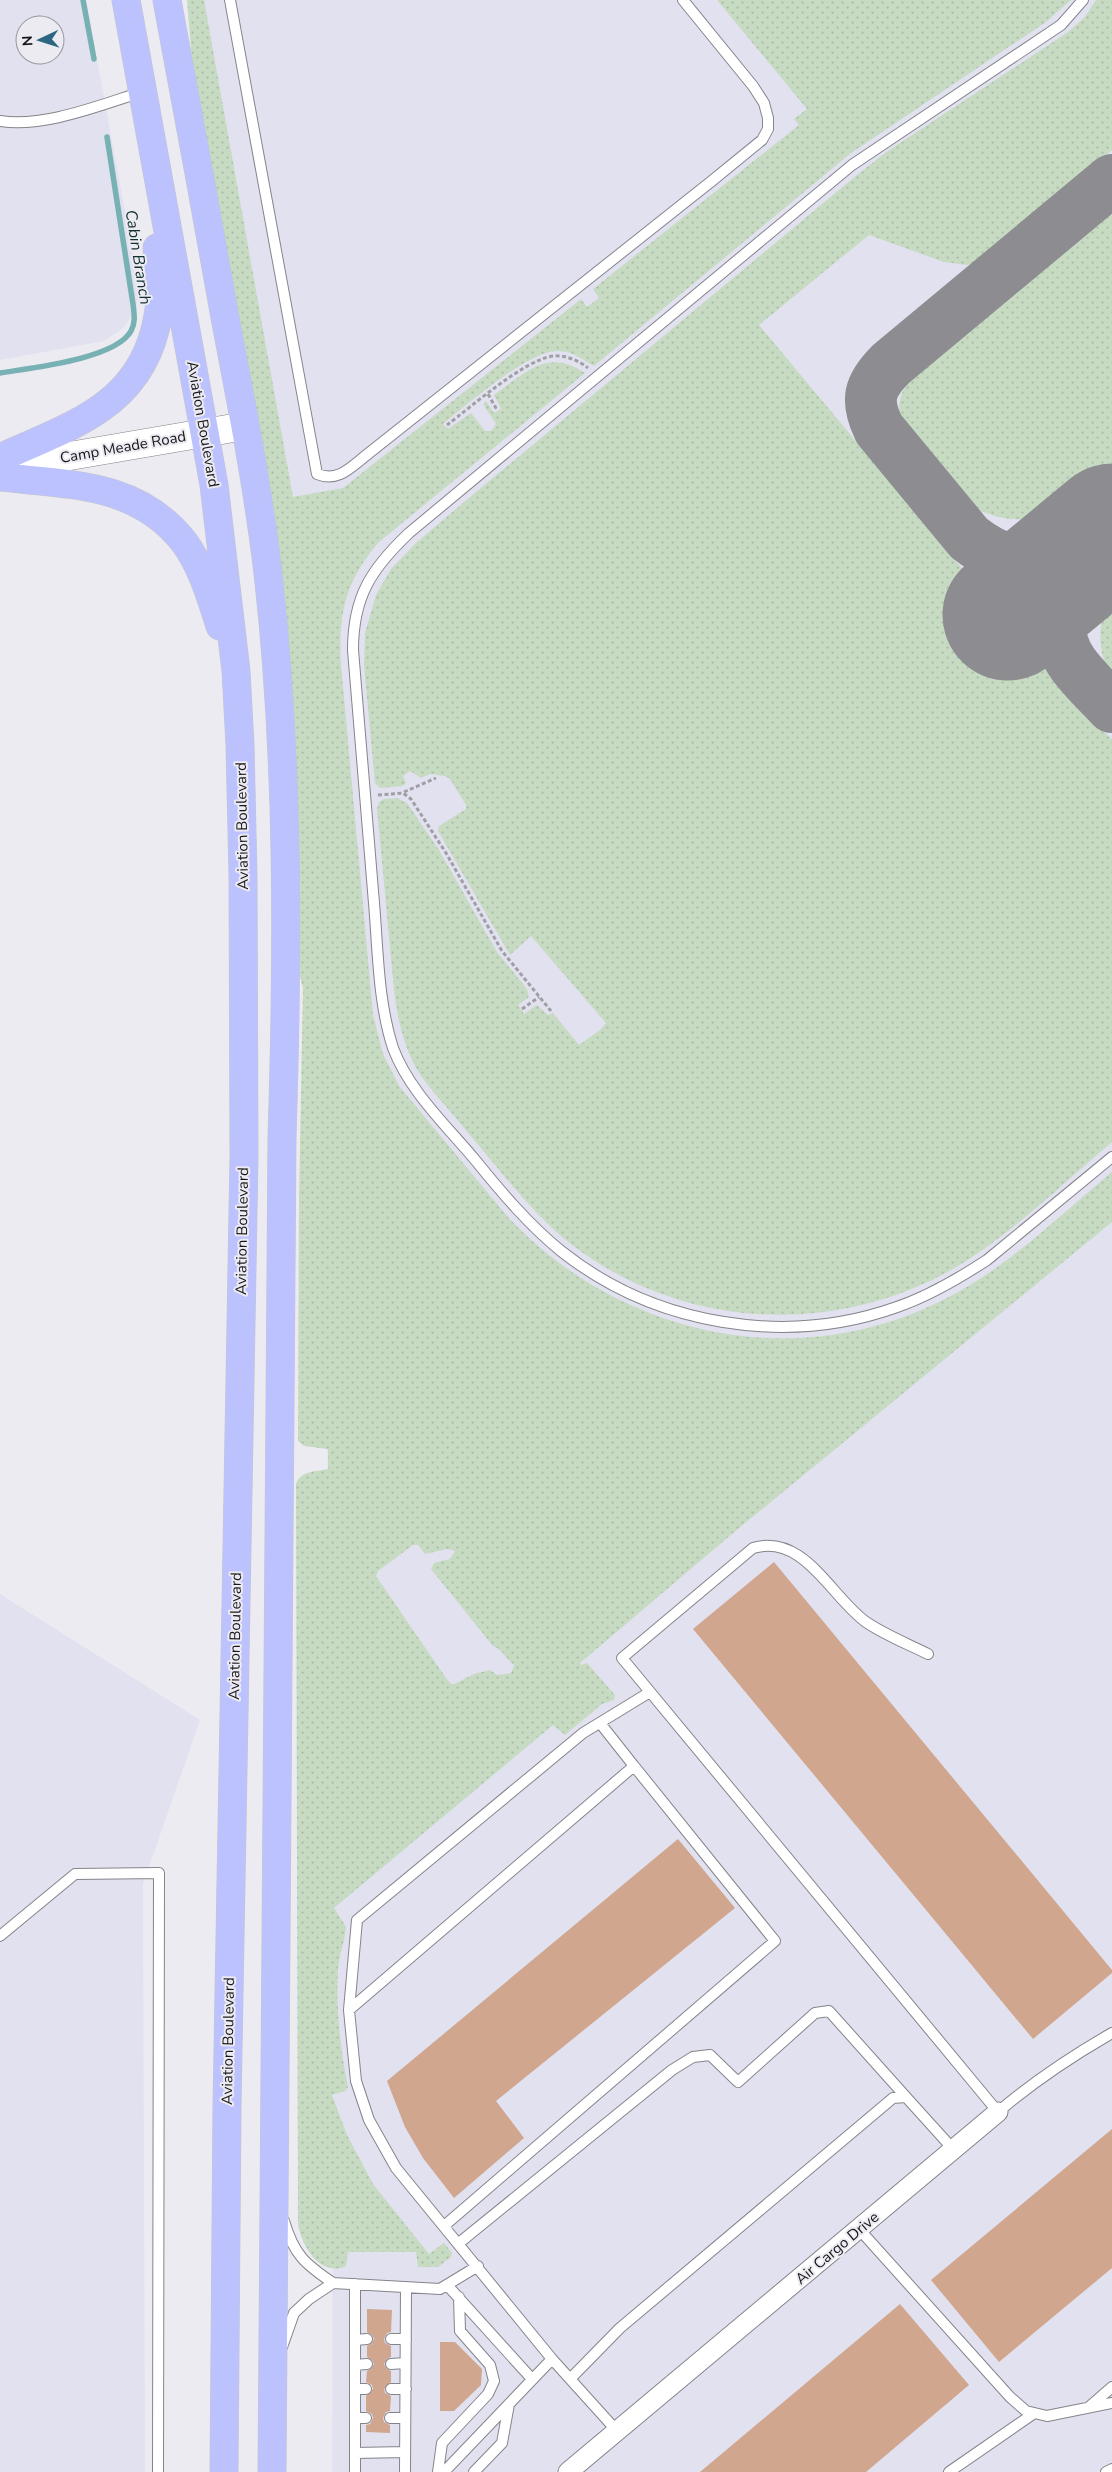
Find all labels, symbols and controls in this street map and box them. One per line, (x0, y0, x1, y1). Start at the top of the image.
north arrow (15, 15, 65, 65)
text: N (18, 35, 37, 47)
water label: Cabin Branch (120, 208, 156, 306)
street label: Aviation Boulevard (182, 359, 224, 489)
street label: Camp Meade Road (58, 426, 188, 468)
street label: Aviation Boulevard (231, 762, 253, 890)
street label: Aviation Boulevard (231, 1167, 253, 1295)
street label: Aviation Boulevard (224, 1572, 246, 1700)
street label: Aviation Boulevard (217, 1977, 239, 2105)
street label: Air Cargo Drive (791, 2207, 883, 2289)

